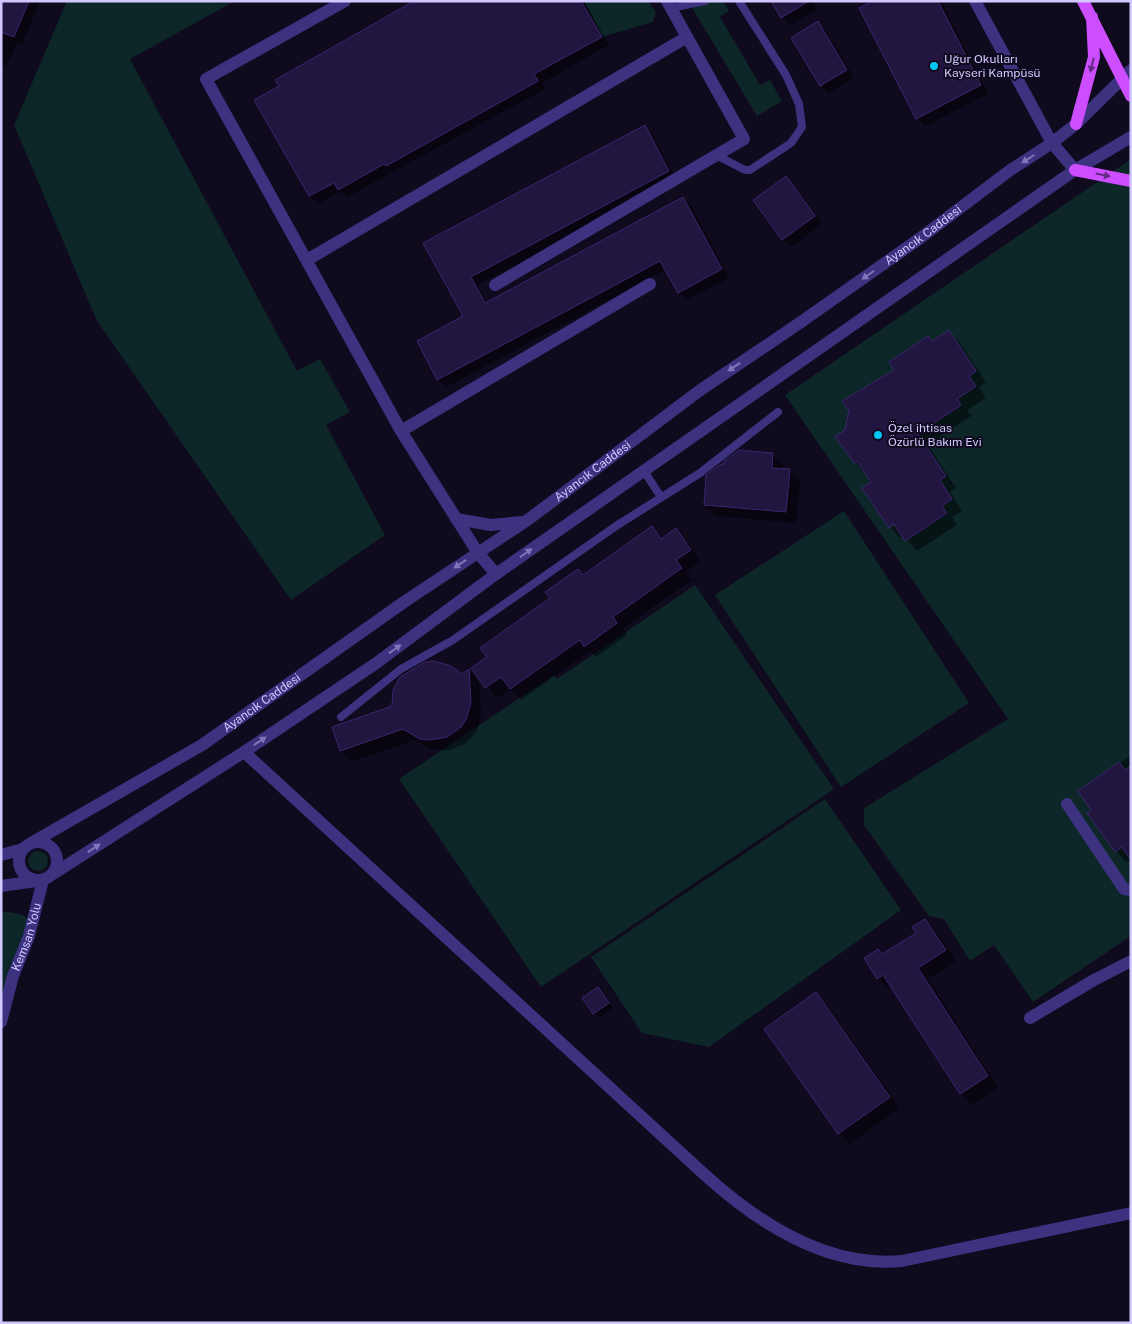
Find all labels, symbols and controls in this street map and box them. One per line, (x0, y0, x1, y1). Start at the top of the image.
place label: Uğur Okulları Kayseri Kampüsü (944, 52, 1041, 80)
one-way arrow (1088, 58, 1096, 73)
marker: Uğur Okulları Kayseri Kampüsü (928, 60, 940, 72)
one-way arrow (1021, 154, 1034, 163)
one-way arrow (1095, 172, 1111, 180)
street label: Ayancık Caddesi (882, 202, 964, 268)
one-way arrow (861, 270, 875, 280)
one-way arrow (728, 362, 741, 372)
place label: Özel ihtisas Özürlü Bakım Evi (888, 421, 982, 449)
marker: Özel ihtisas Özürlü Bakım Evi (872, 429, 884, 441)
street label: Ayancık Caddesi (552, 438, 633, 504)
one-way arrow (519, 548, 533, 558)
one-way arrow (454, 559, 467, 569)
one-way arrow (388, 644, 402, 654)
street label: Ayancık Caddesi (220, 671, 303, 735)
one-way arrow (254, 736, 267, 745)
one-way arrow (88, 843, 101, 852)
street label: Kemsan Yolu (9, 901, 44, 973)

